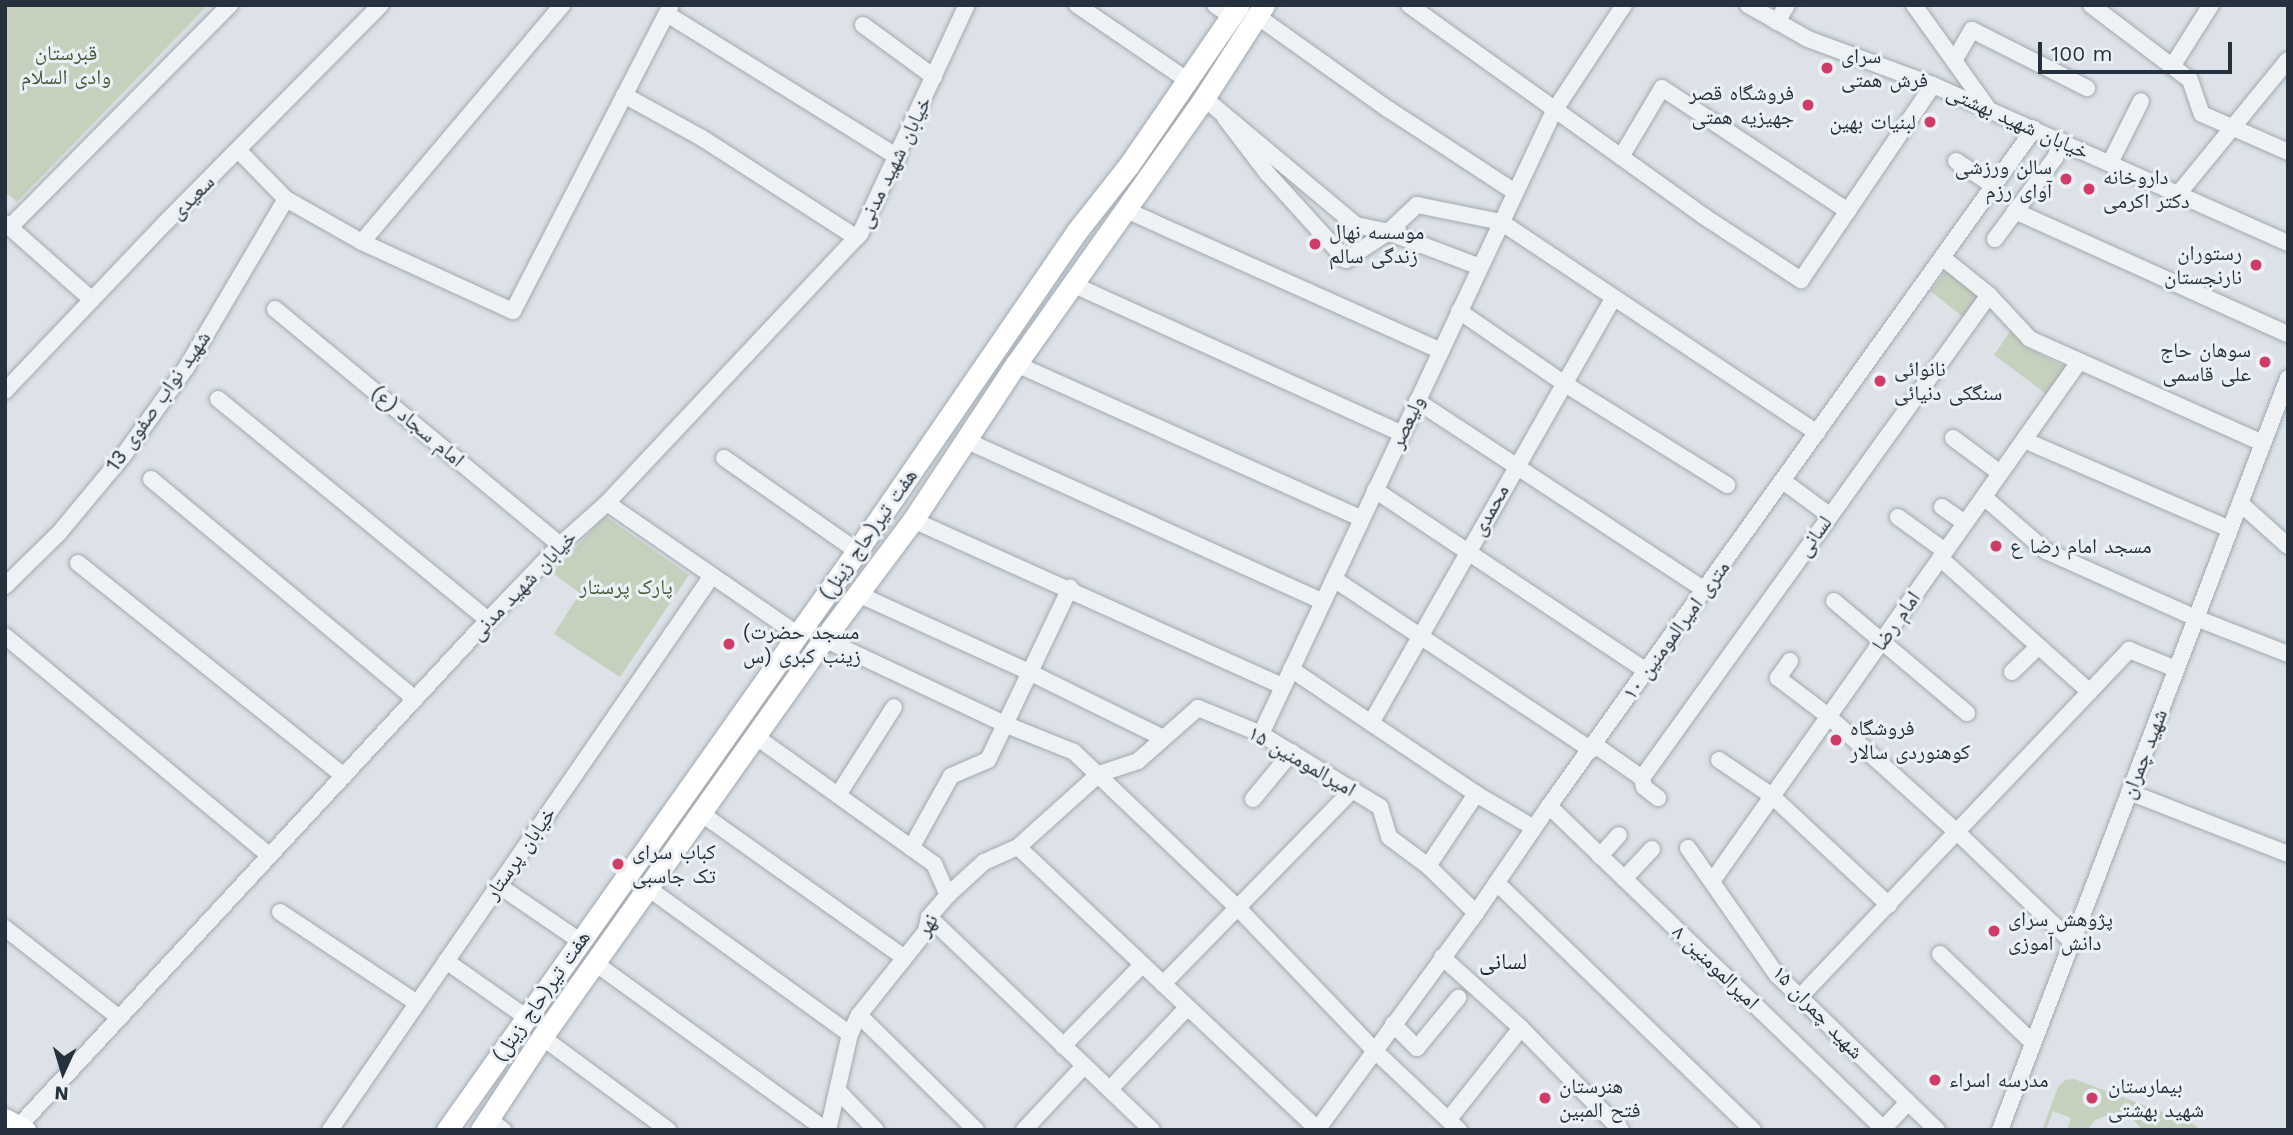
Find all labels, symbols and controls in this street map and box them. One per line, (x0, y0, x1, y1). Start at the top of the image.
scale bar (2041, 28, 2235, 72)
park label: قبرستان وادی السلام (21, 40, 111, 90)
text: 100 m (2051, 41, 2113, 66)
place label: سرای فرش همتی (1841, 43, 1928, 93)
marker: سرای فرش همتی (1819, 60, 1835, 76)
street label: خیابان شهید بهشتی (1943, 79, 2093, 165)
place label: فروشگاه قصر جهیزیه همتی (1689, 80, 1794, 130)
street label: خیابان شهید مدنی (851, 92, 937, 232)
marker: فروشگاه قصر جهیزیه همتی (1800, 97, 1816, 113)
place label: لبنیات بهین (1829, 109, 1916, 135)
marker: لبنیات بهین (1922, 114, 1938, 130)
place label: سالن ورزشی آوای رزم (1955, 154, 2052, 204)
place label: داروخانه دکتر اکرمی (2103, 164, 2190, 214)
street label: سعیدی (164, 169, 220, 225)
marker: سالن ورزشی آوای رزم (2058, 171, 2074, 187)
marker: داروخانه دکتر اکرمی (2081, 181, 2097, 197)
place label: موسسه نهال زندگی سالم (1329, 219, 1424, 269)
marker: موسسه نهال زندگی سالم (1307, 236, 1323, 252)
place label: رستوران نارنجستان (2164, 240, 2242, 290)
marker: رستوران نارنجستان (2248, 257, 2264, 273)
street label: شهید نواب صفوی 13 (100, 326, 216, 476)
place label: سوهان حاج علی قاسمی (2160, 337, 2251, 387)
marker: سوهان حاج علی قاسمی (2257, 354, 2273, 370)
place label: نانوائی سنگکی دنیائی (1894, 356, 2002, 406)
marker: نانوائی سنگکی دنیائی (1872, 373, 1888, 389)
street label: امام سجاد (ع) (366, 380, 470, 472)
street label: ولیعصر (1384, 392, 1430, 452)
street label: هفت تیر(حاج زینل) (813, 464, 923, 604)
street label: محمدی (1466, 480, 1514, 540)
street label: لسانی (1791, 511, 1837, 561)
street label: خیابان شهید مدنی (464, 525, 582, 645)
place label: مسجد امام رضا ع (2010, 533, 2152, 559)
marker: مسجد امام رضا ع (1988, 538, 2004, 554)
street label: ۱۰ متری امیرالمومنین (1617, 555, 1735, 705)
park label: پارک پرستار (579, 574, 673, 600)
street label: امام رضا (1866, 586, 1926, 656)
place label: (مسجد حضرت زینب کبری (س (743, 619, 861, 669)
marker: (مسجد حضرت زینب کبری (س (721, 636, 737, 652)
street label: شهید چمران (2115, 705, 2173, 803)
place label: فروشگاه کوهنوردی سالار (1850, 715, 1970, 765)
street label: امیرالمومنین ۱۵ (1244, 720, 1360, 802)
marker: فروشگاه کوهنوردی سالار (1828, 732, 1844, 748)
street label: خیابان پرستار (479, 802, 561, 904)
place label: کباب سرای تک جاسبی (632, 839, 716, 889)
marker: کباب سرای تک جاسبی (610, 856, 626, 872)
place label: پژوهش سرای دانش آموزی (2008, 906, 2113, 956)
street label: نهر (910, 909, 944, 941)
street label: امیرالمومنین ۸ (1667, 919, 1765, 1015)
marker: پژوهش سرای دانش آموزی (1986, 923, 2002, 939)
street label: هفت تیر(حاج زینل) (486, 926, 596, 1066)
district label: لسانی (1479, 948, 1527, 976)
street label: شهید چمران ۱۵ (1767, 960, 1869, 1064)
north arrow (28, 1037, 98, 1107)
place label: مدرسه اسراء (1949, 1067, 2049, 1093)
marker: مدرسه اسراء (1927, 1072, 1943, 1088)
place label: هنرستان فتح المبین (1559, 1073, 1641, 1123)
place label: بیمارستان شهید بهشتی (2108, 1073, 2204, 1123)
text: N (54, 1081, 69, 1105)
marker: بیمارستان شهید بهشتی (2082, 1088, 2102, 1108)
marker: هنرستان فتح المبین (1537, 1090, 1553, 1106)

